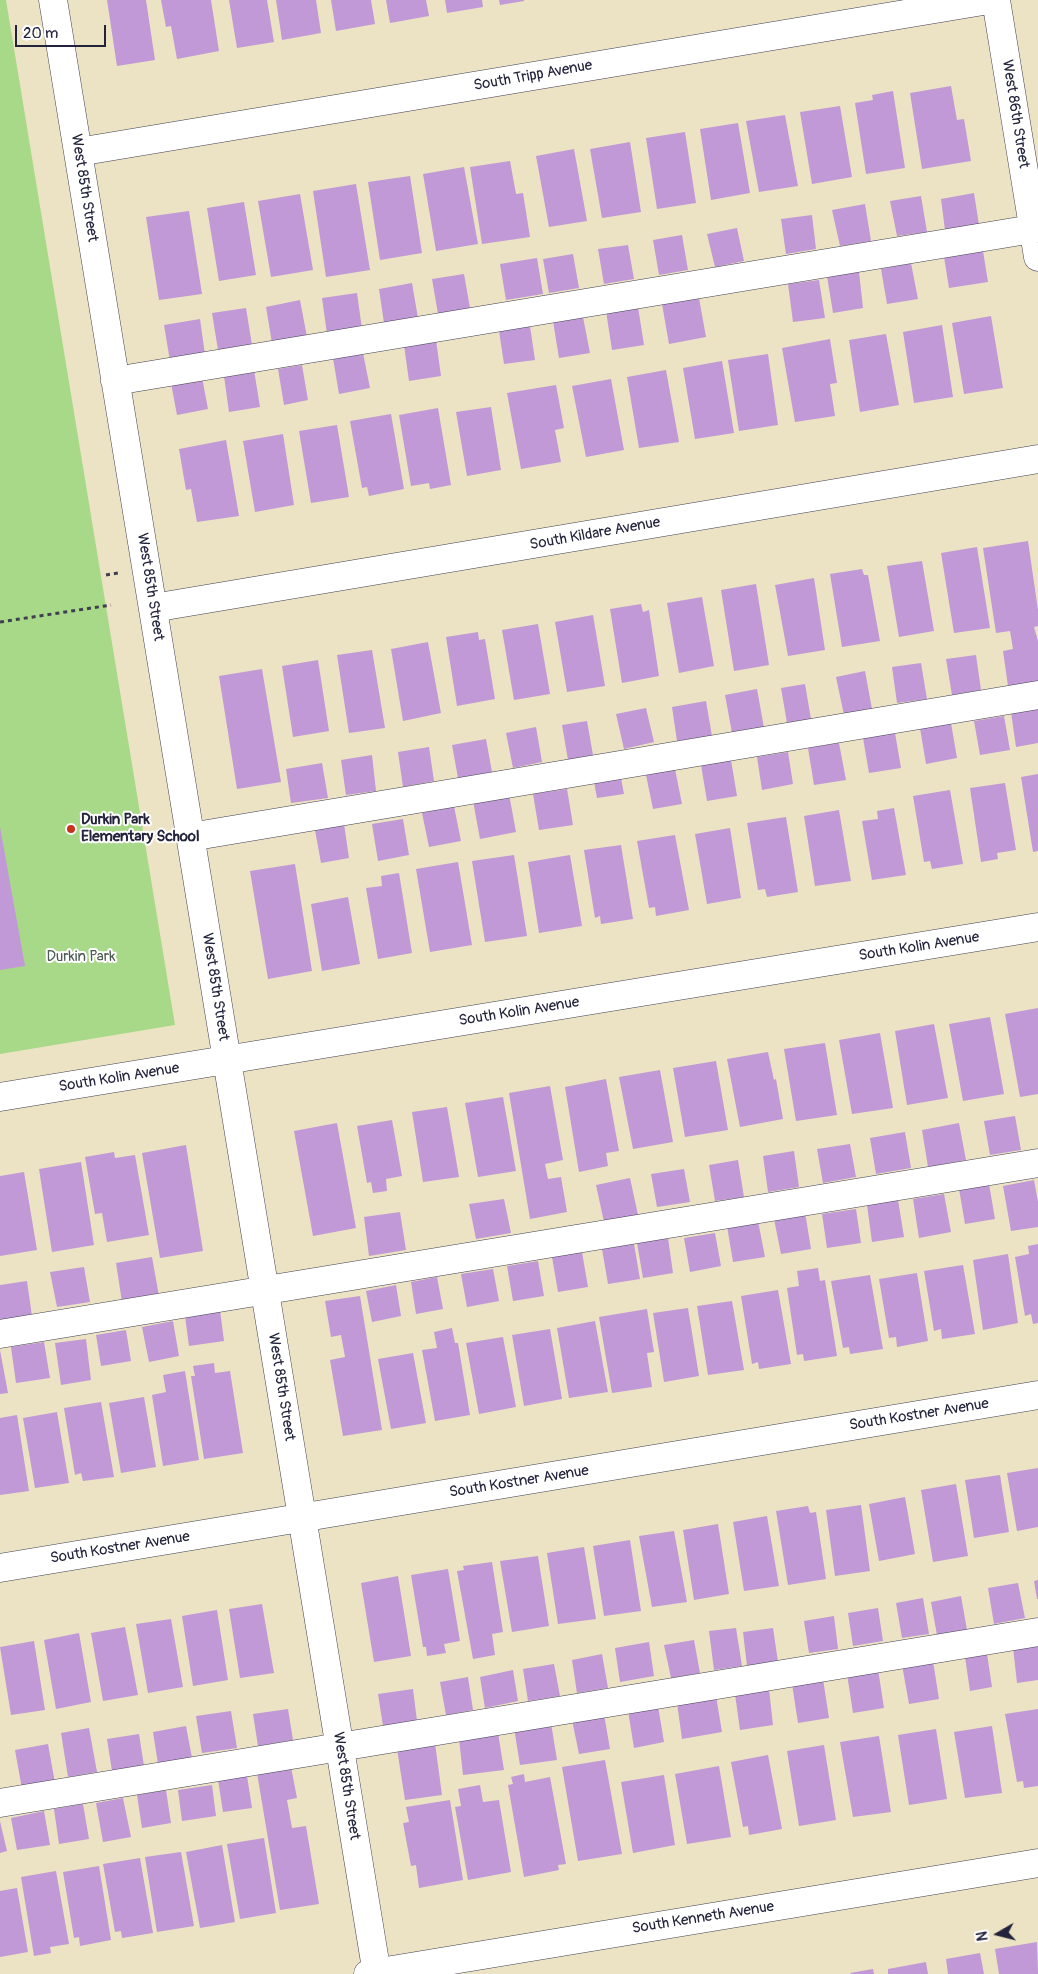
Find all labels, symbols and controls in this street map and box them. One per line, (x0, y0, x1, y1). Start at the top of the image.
scale bar (18, 15, 109, 47)
text: 20 m (23, 24, 58, 43)
street label: South Tripp Avenue (472, 57, 594, 95)
street label: West 86th Street (998, 59, 1032, 169)
street label: West 85th Street (67, 133, 101, 243)
street label: South Kildare Avenue (528, 514, 662, 554)
street label: West 85th Street (133, 532, 167, 642)
place label: Durkin Park Elementary School (81, 811, 199, 846)
marker: Durkin Park Elementary School (65, 823, 77, 835)
street label: South Kolin Avenue (857, 929, 981, 965)
street label: West 85th Street (198, 932, 232, 1042)
park label: Durkin Park (47, 948, 115, 966)
street label: South Kolin Avenue (457, 994, 581, 1030)
street label: South Kolin Avenue (57, 1060, 181, 1096)
street label: West 85th Street (264, 1332, 298, 1442)
street label: South Kostner Avenue (848, 1395, 990, 1435)
street label: South Kostner Avenue (448, 1462, 590, 1502)
street label: South Kostner Avenue (49, 1528, 191, 1568)
street label: West 85th Street (329, 1731, 363, 1841)
street label: South Kenneth Avenue (631, 1898, 775, 1938)
north arrow (973, 1909, 1023, 1959)
text: N (974, 1930, 992, 1942)

